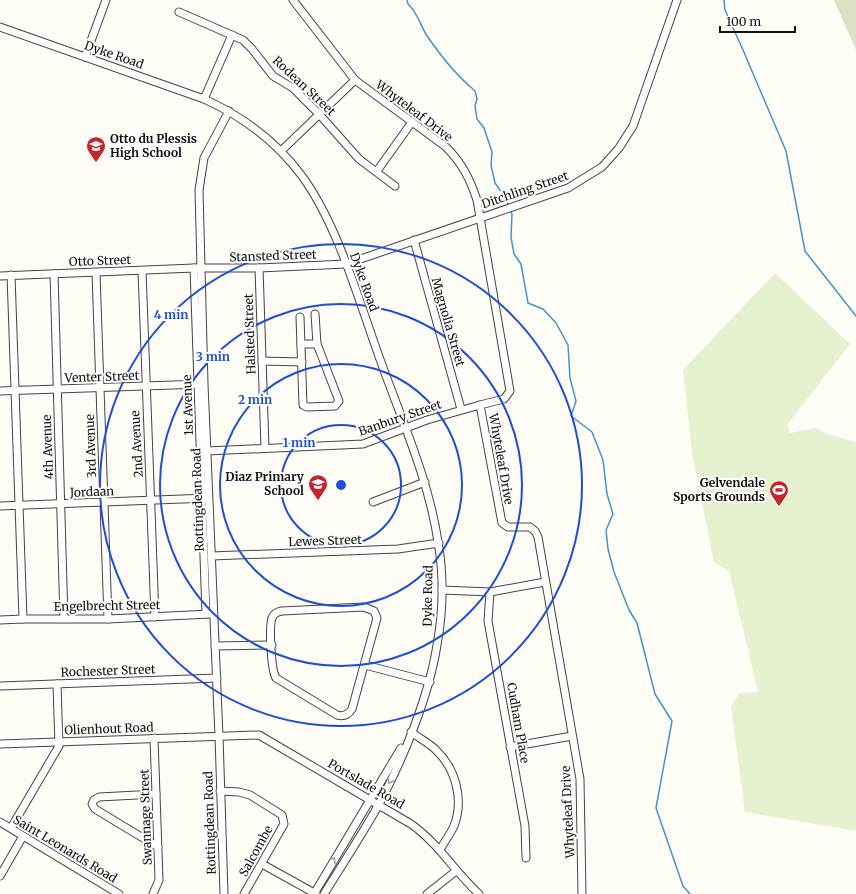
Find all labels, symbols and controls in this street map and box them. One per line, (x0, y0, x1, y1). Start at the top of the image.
scale bar (720, 8, 795, 34)
text: 100 m (726, 14, 761, 29)
street label: Dyke Road (83, 37, 146, 72)
street label: Rodean Street (270, 53, 339, 119)
street label: Whyteleaf Drive (372, 76, 456, 144)
place label: Otto du Plessis High School (110, 131, 197, 160)
school or university icon: Otto du Plessis High School (85, 135, 107, 163)
street label: Ditchling Street (479, 168, 571, 211)
street label: Stansted Street (229, 246, 317, 265)
street label: Dyke Road (347, 250, 382, 313)
street label: Otto Street (69, 252, 132, 269)
street label: Magnolia Street (429, 276, 468, 368)
street label: Halsted Street (241, 293, 258, 375)
text: 4 min (154, 307, 188, 322)
text: 3 min (196, 349, 230, 364)
street label: Venter Street (63, 368, 140, 385)
street label: 1st Avenue (179, 374, 196, 436)
text: 2 min (238, 392, 272, 407)
street label: Banbury Street (356, 396, 444, 439)
street label: 2nd Avenue (127, 410, 146, 478)
street label: Whyteleaf Drive (486, 411, 517, 506)
street label: 4th Avenue (39, 414, 56, 480)
street label: 3rd Avenue (82, 414, 99, 478)
text: 1 min (283, 435, 315, 450)
street label: Rottingdean Road (188, 448, 207, 552)
place label: Diaz Primary School (225, 469, 305, 498)
school or university icon: Diaz Primary School (307, 473, 329, 501)
place label: Gelvendale Sports Grounds (673, 475, 765, 504)
centre of rings (334, 478, 348, 492)
sports icon: Gelvendale Sports Grounds (768, 479, 790, 507)
street label: Jordaan (69, 483, 114, 500)
street label: Lewes Street (288, 532, 362, 549)
street label: Dyke Road (419, 565, 436, 627)
street label: Engelbrecht Street (54, 597, 161, 614)
street label: Rochester Street (60, 661, 156, 680)
street label: Cudham Place (504, 681, 533, 764)
street label: Olienhout Road (64, 719, 154, 738)
street label: Portslade Road (325, 756, 407, 812)
street label: Whyteleaf Drive (558, 765, 577, 860)
street label: Swannage Street (136, 768, 155, 865)
street label: Rottingdean Road (200, 771, 219, 875)
one-way arrow (387, 777, 395, 784)
street label: Saint Leonards Road (11, 812, 120, 886)
street label: Salcombe (235, 823, 276, 879)
one-way arrow (329, 857, 336, 864)

